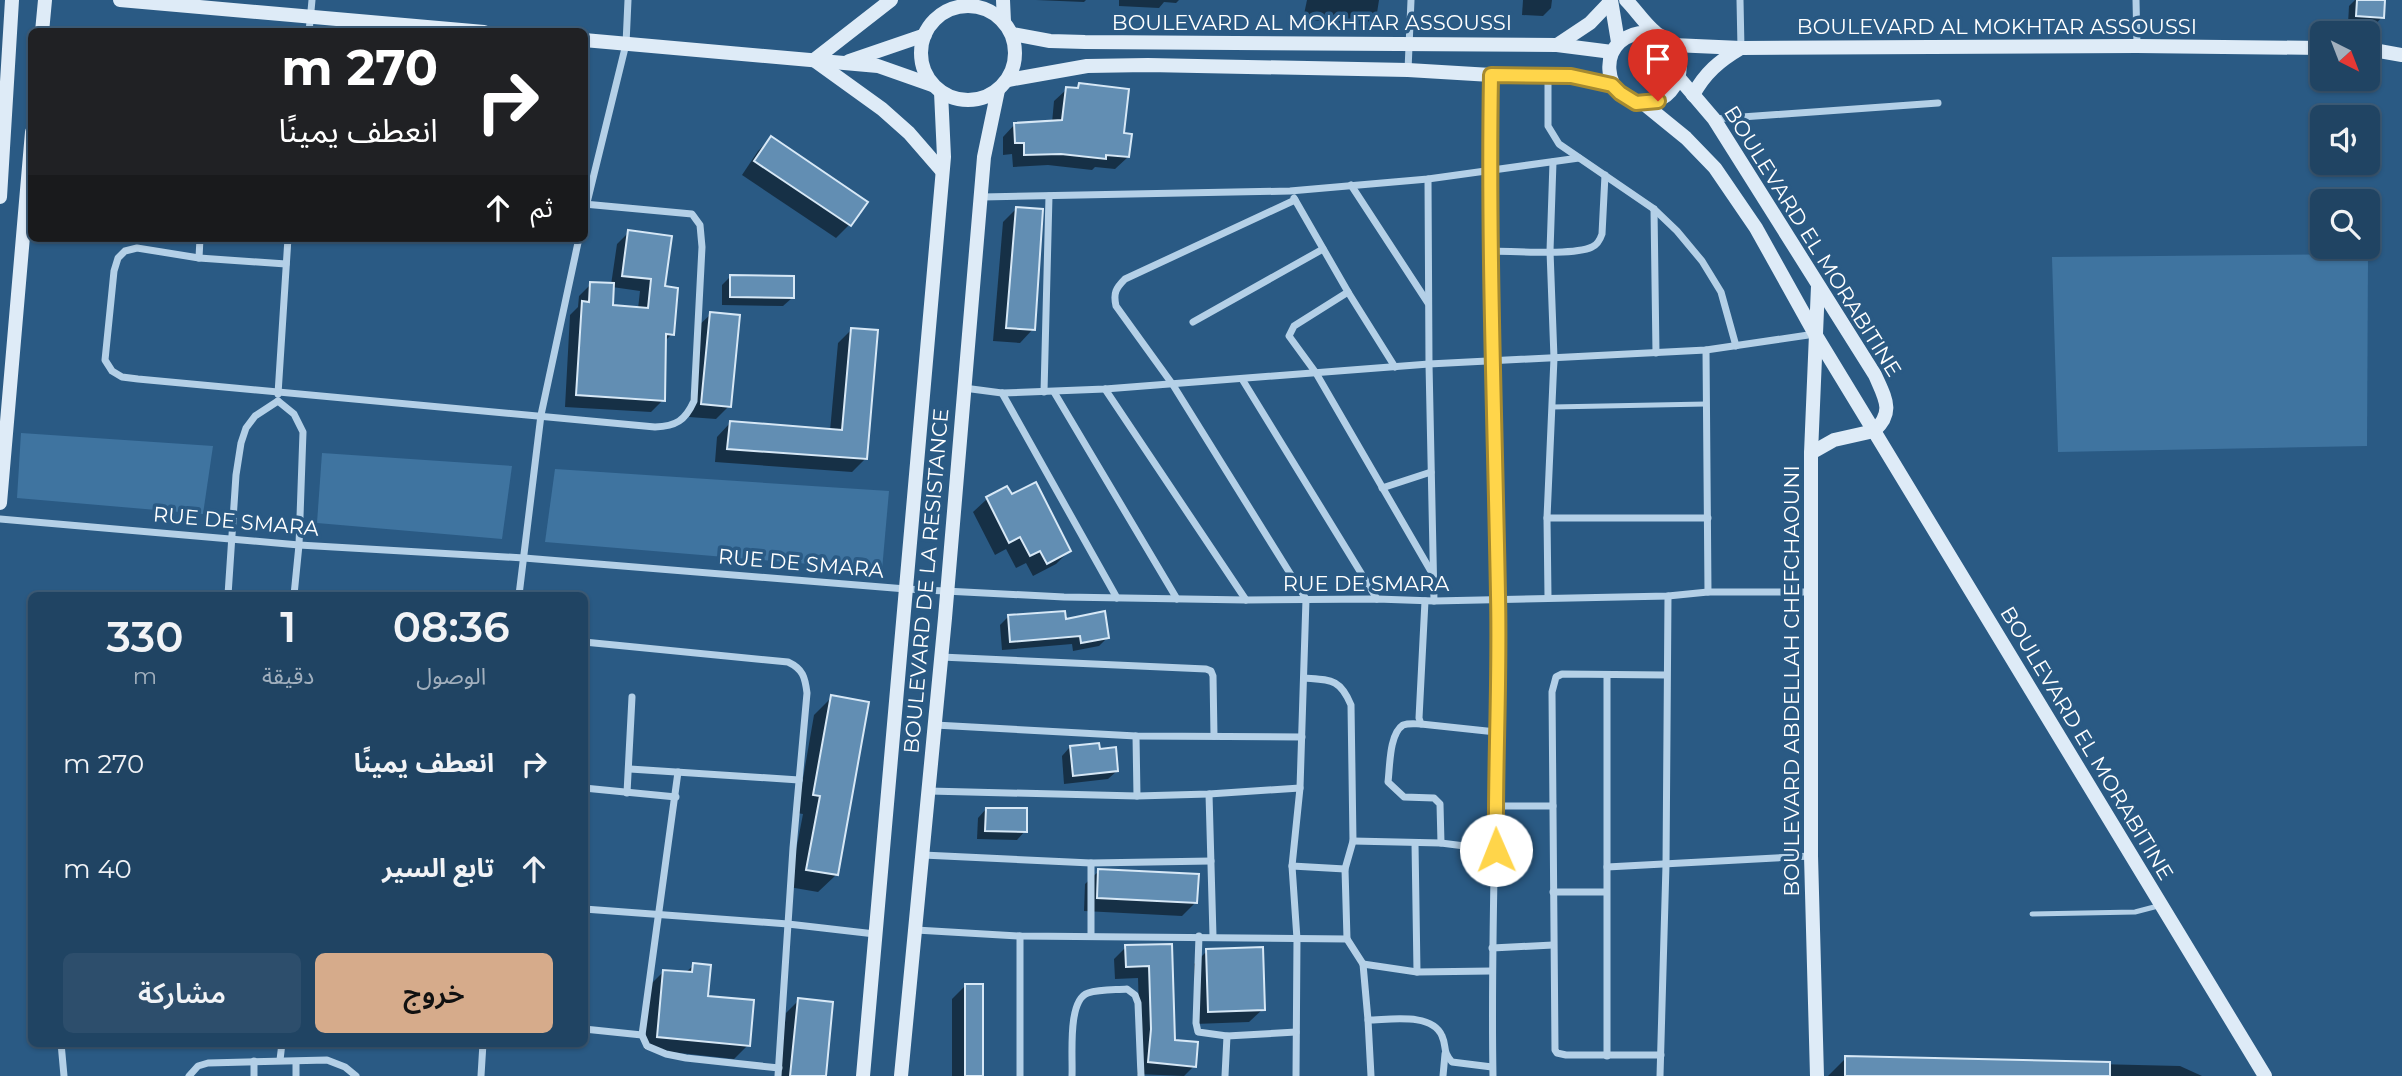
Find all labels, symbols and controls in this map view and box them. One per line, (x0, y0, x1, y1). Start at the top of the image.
street label: BOULEVARD AL MOKHTAR ASSOUSSI (1112, 10, 1512, 35)
street label: BOULEVARD AL MOKHTAR ASSOUSSI (1797, 14, 2197, 39)
north arrow (2310, 21, 2380, 91)
map controls (2310, 21, 2380, 259)
pin (1628, 29, 1688, 101)
text: 270 m (281, 38, 438, 97)
icon: arrive (1639, 40, 1677, 78)
icon: right (462, 56, 553, 147)
street label: BOULEVARD EL MORABITINE (1719, 101, 1907, 381)
button: sound (2310, 105, 2380, 175)
text: انعطف يمينًا (279, 111, 438, 150)
icon: ahead (479, 189, 517, 227)
button: search (2310, 189, 2380, 259)
text: ثم (531, 192, 553, 224)
street label: BOULEVARD DE LA RESISTANCE (898, 407, 954, 755)
street label: BOULEVARD ABDELLAH CHEFCHAOUNI (1779, 465, 1804, 897)
street label: RUE DE SMARA (152, 501, 321, 541)
street label: RUE DE SMARA (717, 543, 886, 583)
street label: RUE DE SMARA (1283, 571, 1450, 596)
text: 1 (280, 601, 296, 653)
text: 08:36 (393, 601, 510, 653)
street label: BOULEVARD EL MORABITINE (1995, 602, 2179, 884)
text: 330 (107, 611, 183, 663)
text: m (133, 662, 157, 690)
text: دقيقة (262, 662, 314, 690)
text: الوصول (416, 662, 486, 690)
icon: right (515, 745, 553, 783)
text: انعطف يمينًا (354, 747, 494, 779)
text: 270 m (63, 748, 144, 780)
position arrow (1459, 813, 1533, 887)
icon: ahead (515, 850, 553, 888)
text: تابع السير (382, 852, 494, 884)
text: 40 m (63, 853, 132, 885)
button: مشاركة (63, 953, 301, 1033)
button: خروج (315, 953, 553, 1033)

